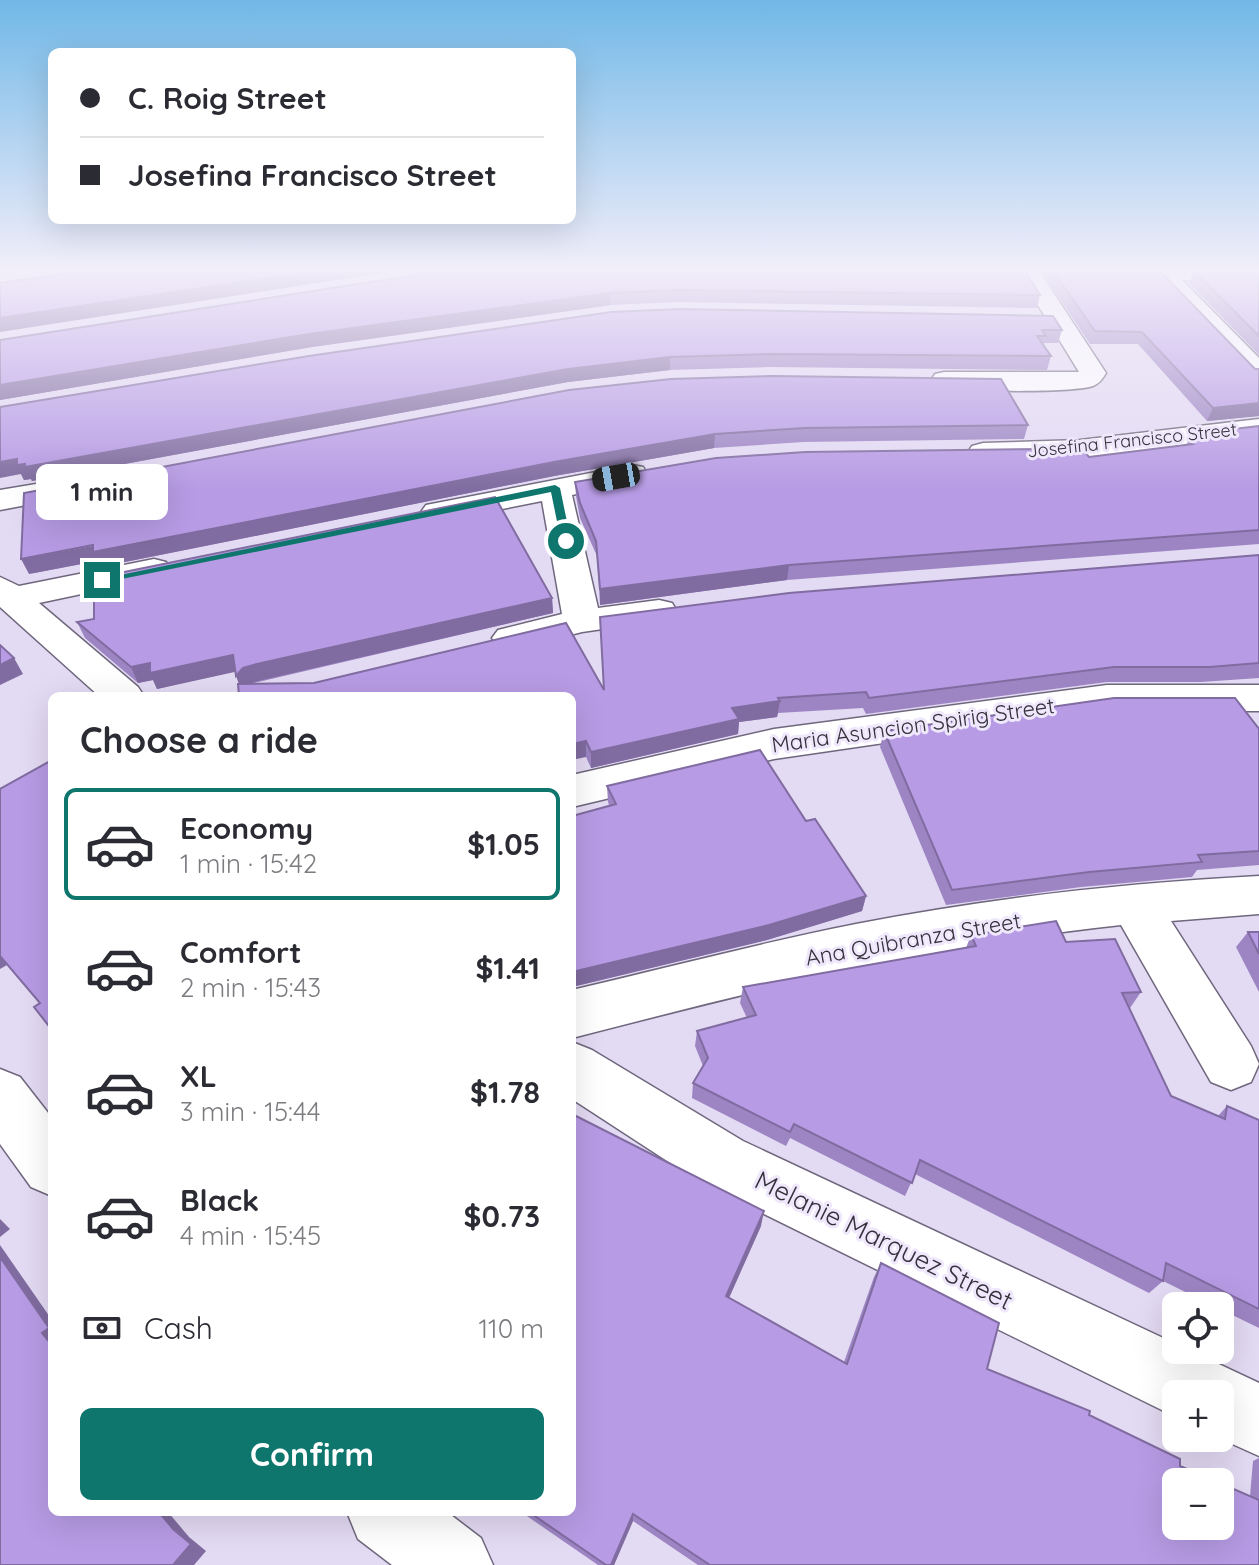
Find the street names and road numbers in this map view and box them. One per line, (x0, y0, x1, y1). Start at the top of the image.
street label: Josefina Francisco Street (1026, 418, 1238, 462)
street label: Maria Asuncion Spirig Street (770, 691, 1056, 759)
street label: Ana Quibranza Street (803, 906, 1023, 972)
street label: Melanie Marquez Street (750, 1163, 1018, 1317)

